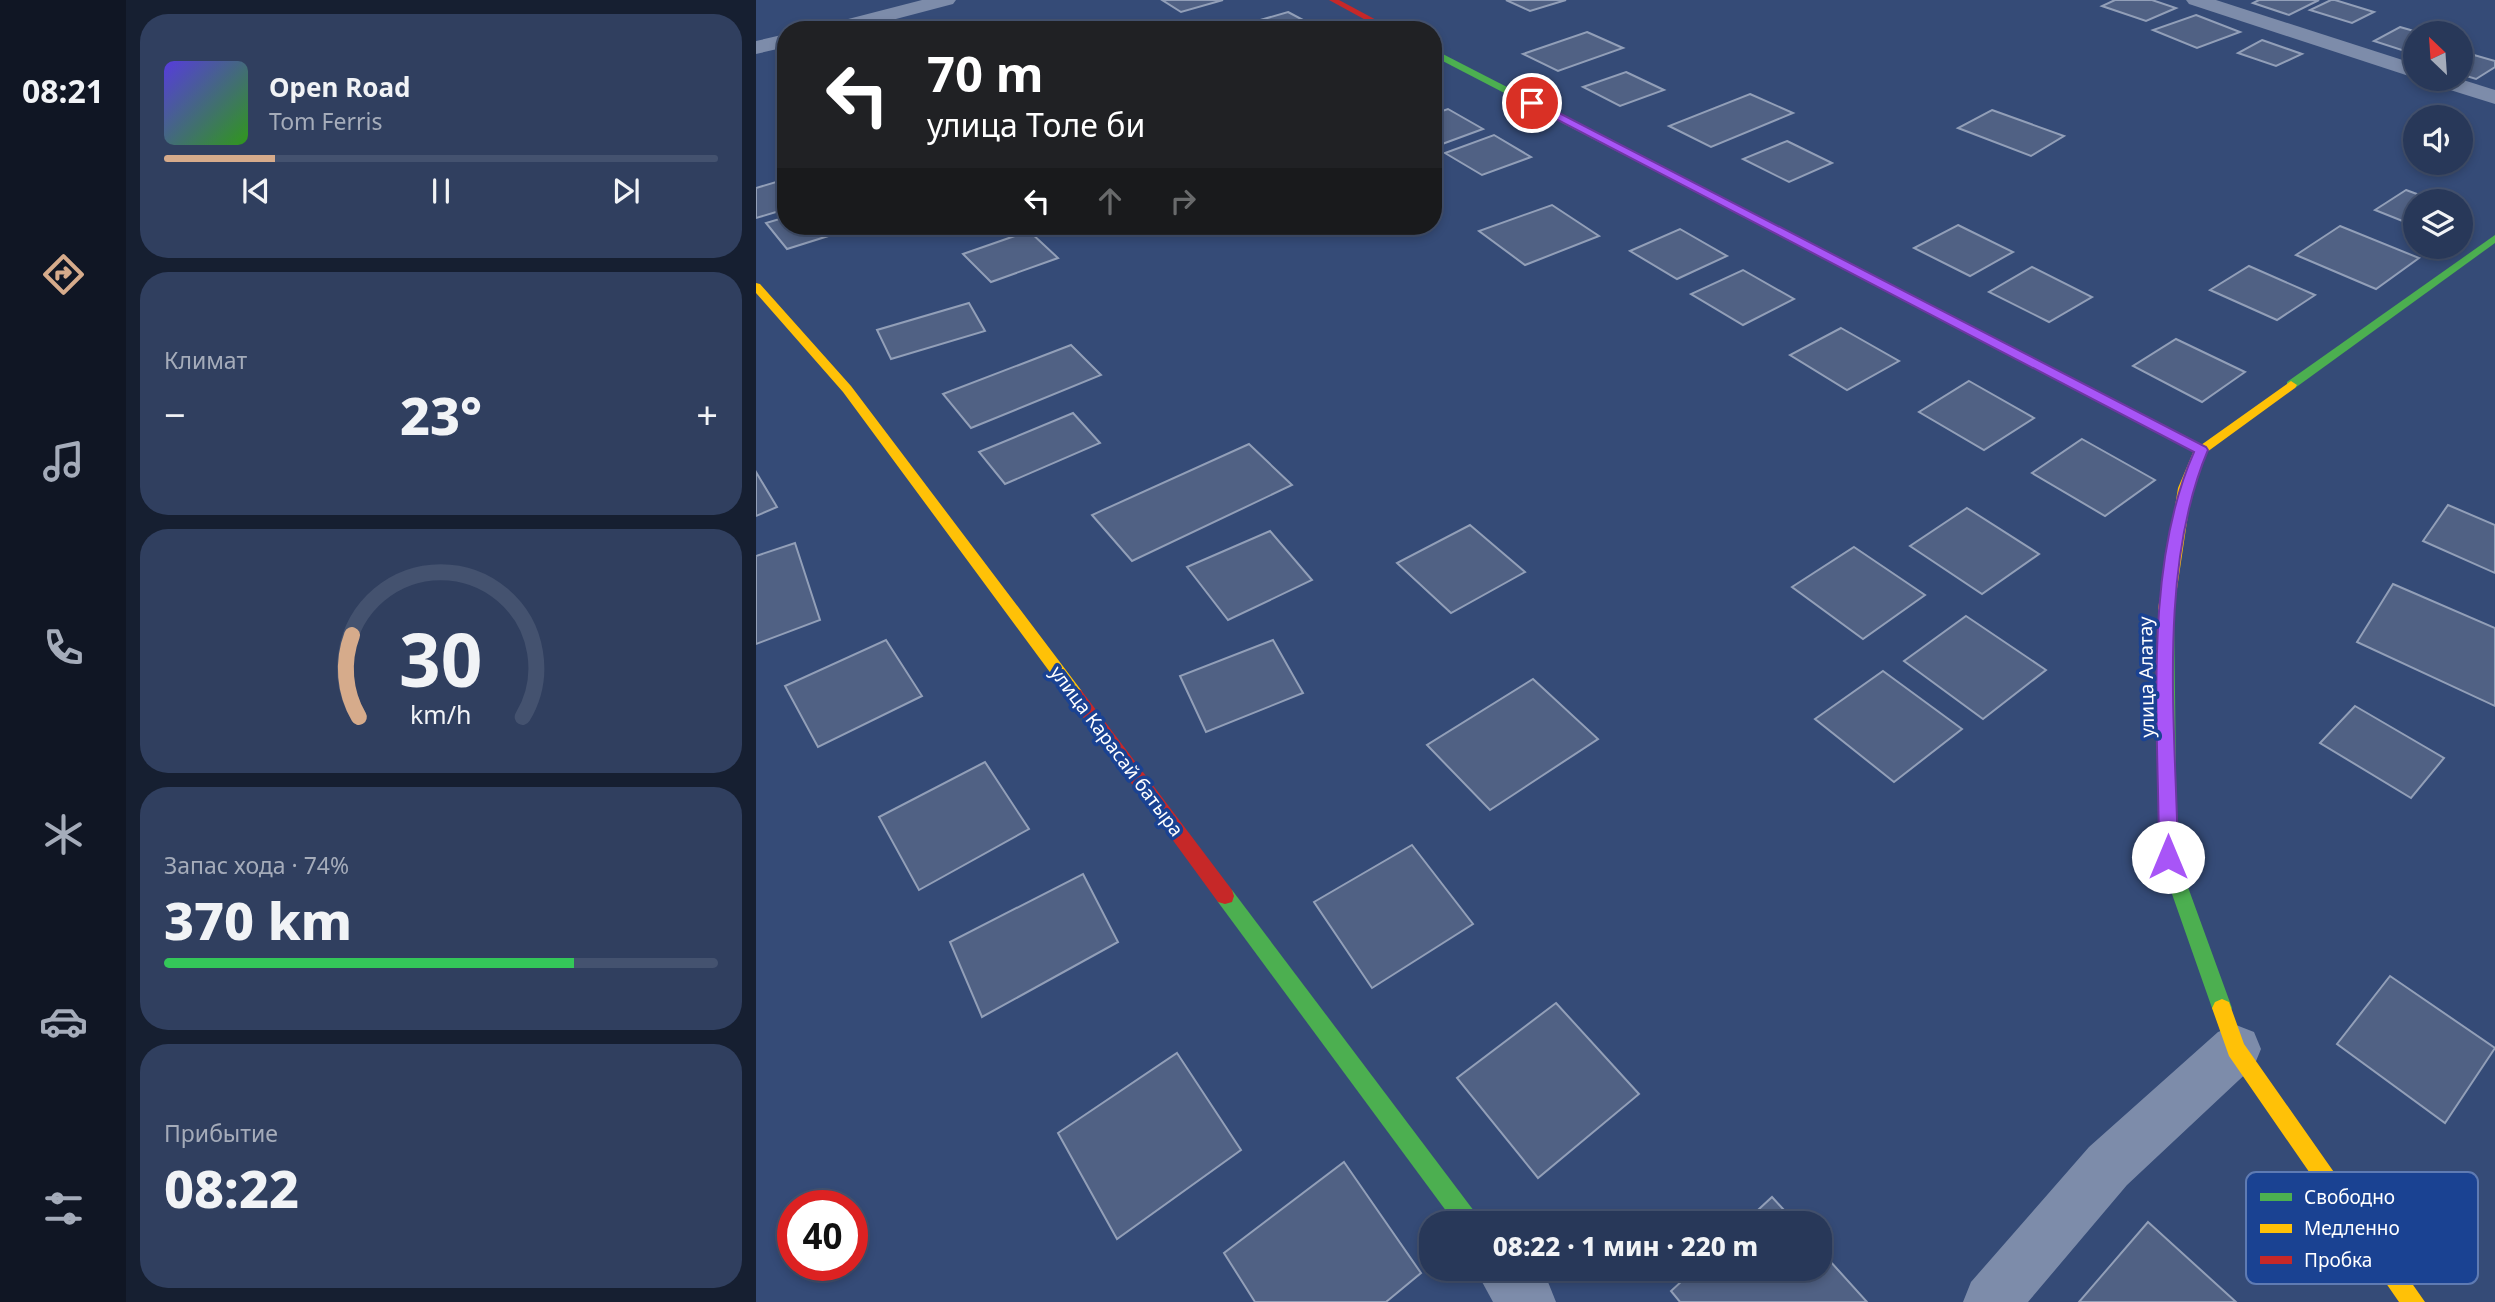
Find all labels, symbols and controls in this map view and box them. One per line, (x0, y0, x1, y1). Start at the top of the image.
north arrow (2403, 21, 2473, 91)
map controls (2403, 21, 2473, 259)
text: 70 m (927, 40, 1044, 106)
icon: left (812, 49, 903, 140)
text: 08:21 (22, 69, 104, 112)
text: Open Road (269, 69, 411, 105)
pin (1502, 73, 1562, 133)
icon: arrive (1513, 84, 1551, 122)
text: улица Толе би (927, 103, 1145, 146)
text: Tom Ferris (269, 105, 382, 137)
button: sound (2403, 105, 2473, 175)
icon: previous (237, 172, 275, 210)
icon: pause (422, 172, 460, 210)
icon: next (607, 172, 645, 210)
icon: left (1018, 182, 1056, 220)
icon: ahead (1091, 182, 1129, 220)
icon: right (1164, 182, 1202, 220)
button: layers (2403, 189, 2473, 259)
icon: directions (39, 250, 88, 299)
text: Климат (164, 344, 247, 376)
text: 23° (400, 379, 482, 450)
text: − (164, 388, 186, 440)
text: + (696, 388, 718, 440)
icon: music (39, 437, 88, 486)
text: 30 (399, 609, 483, 708)
street label: улица Алатау (2132, 616, 2160, 738)
icon: phone (39, 623, 88, 672)
street label: улица Карасай батыра (1044, 661, 1190, 841)
text: km/h (410, 697, 472, 731)
icon: climate (39, 810, 88, 859)
position arrow (2131, 820, 2205, 894)
text: Запас хода · 74% (164, 849, 349, 881)
text: 370 km (164, 884, 352, 955)
icon: car (39, 997, 88, 1046)
text: Прибытие (164, 1117, 278, 1149)
text: 08:22 (164, 1152, 299, 1223)
legend (2246, 1172, 2478, 1284)
icon: filters (39, 1184, 88, 1233)
text: Свободно (2304, 1184, 2395, 1210)
speed limit sign: 40 (777, 1190, 868, 1281)
text: Медленно (2304, 1215, 2400, 1241)
text: 08:22 · 1 мин · 220 m (1493, 1228, 1758, 1264)
text: Пробка (2304, 1247, 2372, 1273)

